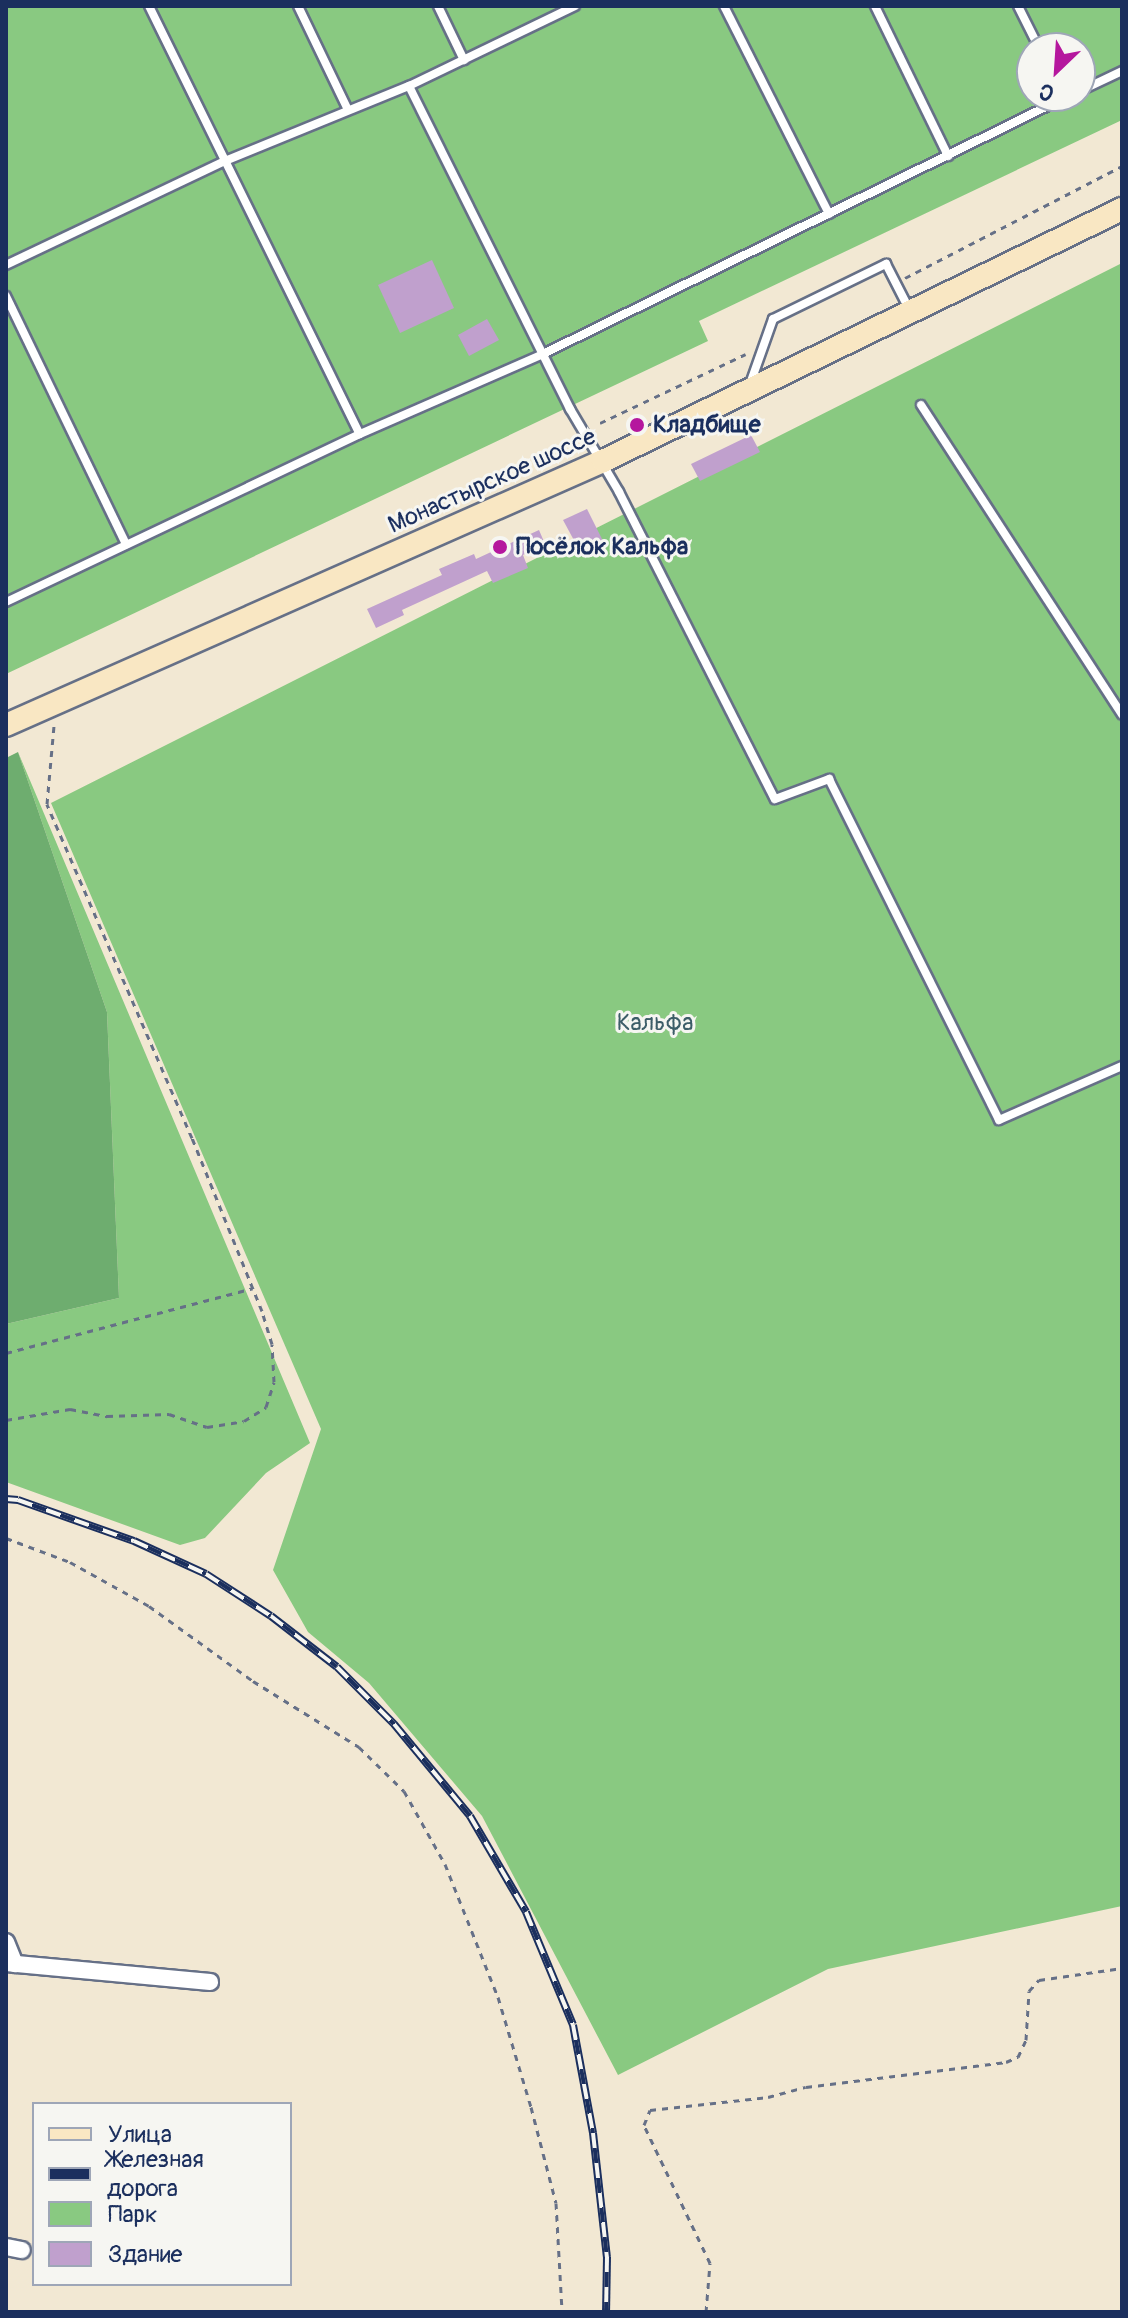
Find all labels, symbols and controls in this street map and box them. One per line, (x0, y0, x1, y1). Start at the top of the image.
north arrow (1016, 32, 1096, 112)
text: С (1035, 76, 1059, 107)
place label: Кладбище (653, 411, 761, 439)
marker: Кладбище (628, 416, 646, 434)
street label: Монастырское шоссе (384, 422, 600, 540)
place label: Посёлок Кальфа (516, 533, 688, 561)
marker: Посёлок Кальфа (491, 538, 509, 556)
park label: Кальфа (617, 1009, 693, 1037)
legend (32, 2102, 292, 2286)
text: Улица (108, 2120, 172, 2149)
text: Железная дорога (107, 2145, 204, 2203)
text: Парк (108, 2200, 157, 2229)
text: Здание (108, 2240, 182, 2269)

